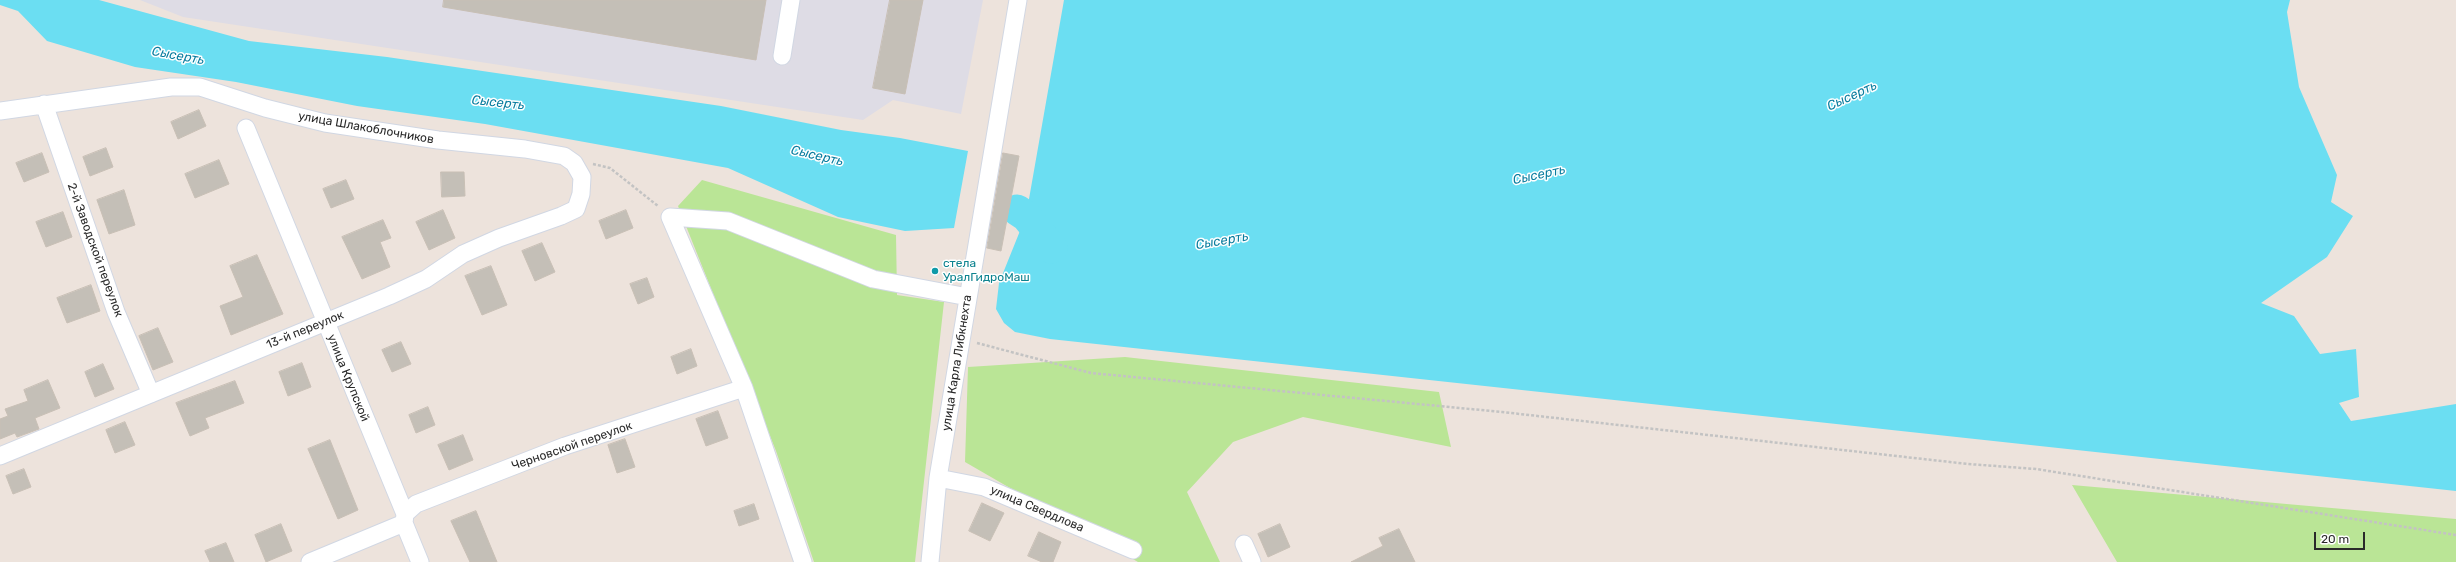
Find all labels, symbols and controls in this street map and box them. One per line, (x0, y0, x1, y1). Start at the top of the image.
water label: Сысерть (150, 44, 206, 68)
water label: Сысерть (1825, 78, 1879, 114)
water label: Сысерть (471, 92, 525, 114)
street label: улица Шлакоблочников (297, 109, 435, 147)
water label: Сысерть (789, 142, 845, 170)
water label: Сысерть (1511, 162, 1567, 188)
street label: 2-й Заводской переулок (64, 181, 126, 319)
water label: Сысерть (1194, 229, 1250, 253)
place label: стела УралГидроМаш (943, 257, 1030, 285)
marker: стела УралГидроМаш (930, 266, 940, 276)
street label: улица Карла Либкнехта (939, 294, 975, 432)
street label: 13-й переулок (264, 308, 346, 352)
street label: улица Крупской (324, 332, 372, 424)
street label: Черновской переулок (510, 419, 634, 473)
street label: улица Свердлова (988, 483, 1086, 535)
scale bar (2316, 524, 2367, 550)
text: 20 m (2321, 532, 2349, 546)

